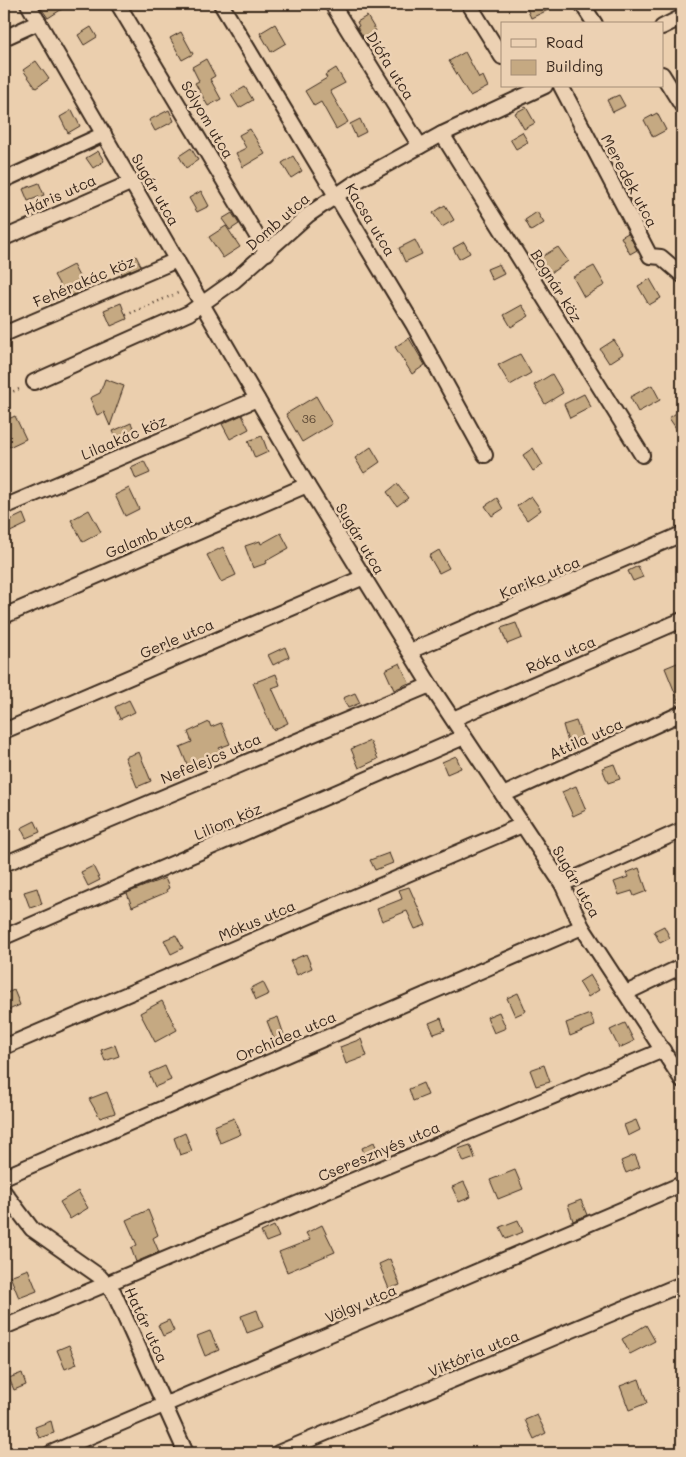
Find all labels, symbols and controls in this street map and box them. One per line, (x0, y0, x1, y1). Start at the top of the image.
legend (501, 22, 664, 88)
street label: Diófa utca (362, 28, 420, 103)
text: Road (546, 32, 583, 52)
text: Building (546, 56, 603, 76)
street label: Sólyom utca (177, 77, 239, 162)
street label: Meredek utca (597, 131, 663, 231)
street label: Sugár utca (127, 150, 185, 229)
street label: Háris utca (20, 169, 99, 219)
street label: Kacsa utca (341, 179, 400, 260)
street label: Domb utca (241, 188, 314, 255)
street label: Bognár köz (527, 245, 587, 326)
street label: Fehérakác köz (30, 251, 137, 311)
street label: Lilaakác köz (78, 410, 169, 464)
house number: 36 (302, 410, 316, 426)
street label: Sugár utca (332, 499, 390, 578)
street label: Galamb utca (102, 508, 195, 562)
street label: Karika utca (496, 551, 583, 603)
street label: Gerle utca (136, 613, 217, 663)
street label: Róka utca (523, 630, 598, 678)
street label: Attila utca (545, 713, 626, 763)
street label: Nefelejcs utca (157, 728, 264, 788)
street label: Liliom köz (191, 798, 265, 844)
street label: Sugár utca (548, 842, 606, 921)
street label: Mókus utca (215, 895, 298, 945)
street label: Orchidea utca (232, 1006, 339, 1066)
street label: Cseresznyés utca (315, 1116, 443, 1186)
street label: Völgy utca (322, 1279, 399, 1327)
street label: Határ utca (121, 1284, 173, 1366)
street label: Viktória utca (425, 1325, 522, 1381)

